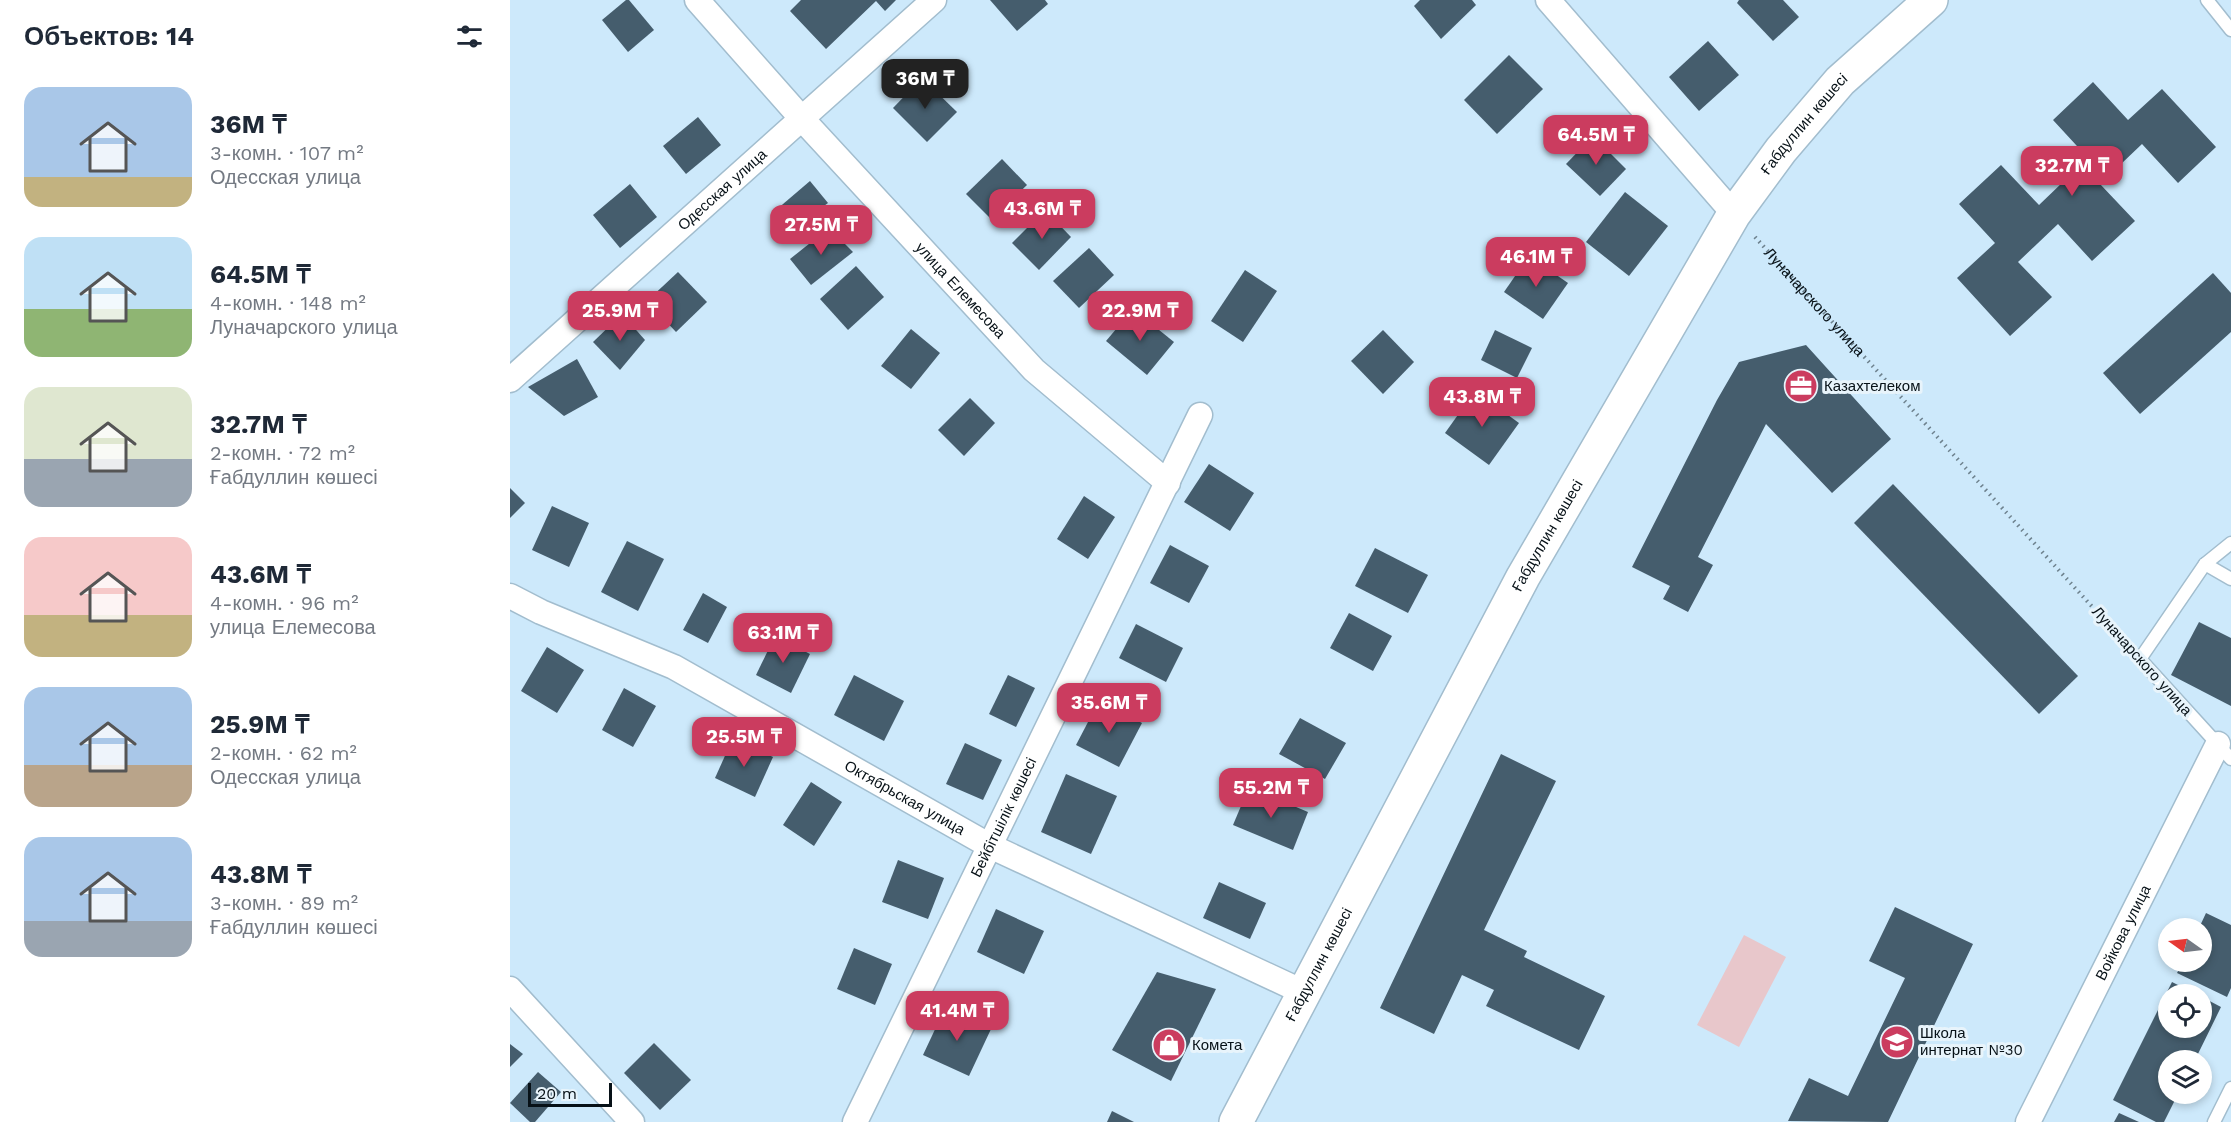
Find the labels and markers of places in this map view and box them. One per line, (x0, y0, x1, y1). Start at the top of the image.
pin: 36M ₸ (883, 59, 967, 110)
pin: 64.5M ₸ (1541, 115, 1651, 166)
pin: 32.7M ₸ (2017, 146, 2127, 197)
pin: 43.6M ₸ (987, 189, 1097, 240)
pin: 27.5M ₸ (766, 205, 876, 256)
pin: 46.1M ₸ (1481, 237, 1591, 288)
pin: 25.9M ₸ (565, 291, 675, 342)
pin: 22.9M ₸ (1085, 291, 1195, 342)
office icon: Казахтелеком (1783, 368, 1819, 404)
pin: 43.8M ₸ (1427, 377, 1537, 428)
place label: Казахтелеком (1824, 377, 1921, 395)
pin: 63.1M ₸ (728, 613, 838, 664)
pin: 35.6M ₸ (1054, 683, 1164, 734)
pin: 25.5M ₸ (689, 717, 799, 768)
pin: 55.2M ₸ (1216, 768, 1326, 819)
pin: 41.4M ₸ (902, 991, 1012, 1042)
school or university icon: Школа интернат №30 (1879, 1024, 1915, 1060)
place label: Школа интернат №30 (1920, 1024, 2023, 1059)
shop icon: Комета (1151, 1027, 1187, 1063)
place label: Комета (1192, 1036, 1243, 1054)

